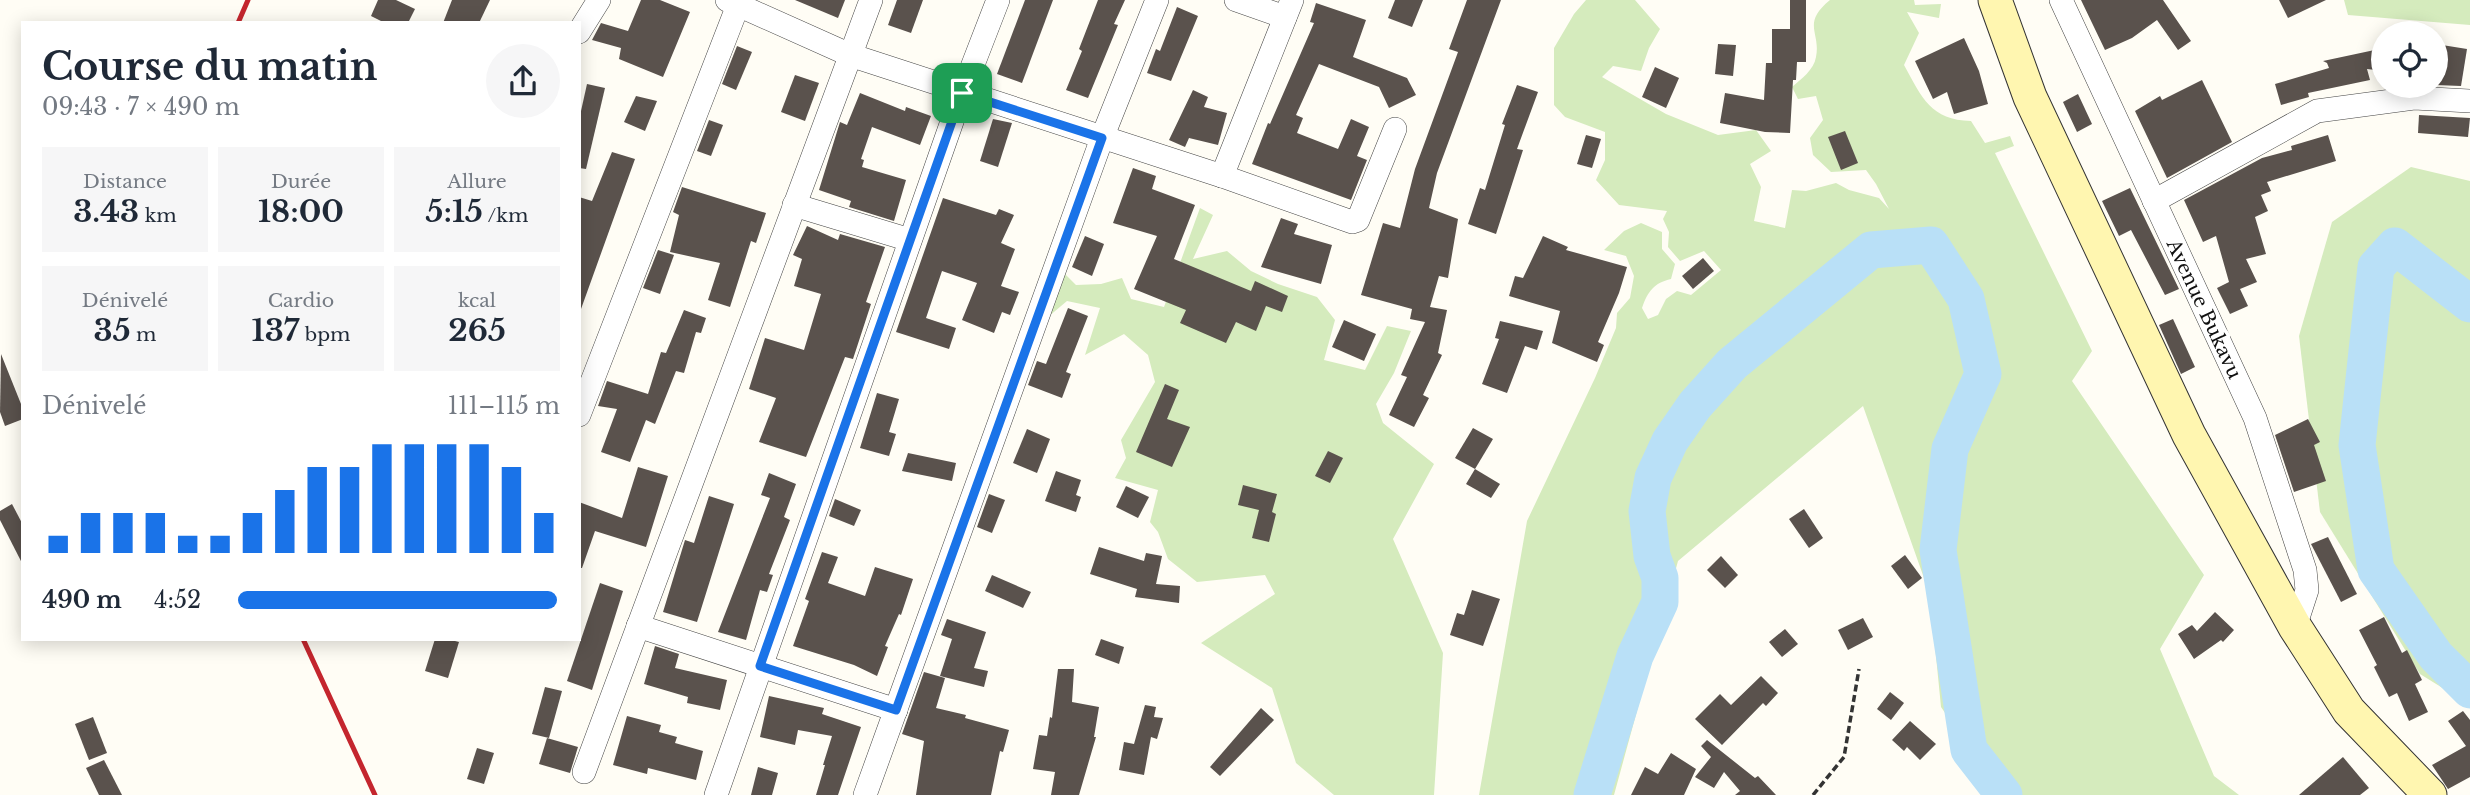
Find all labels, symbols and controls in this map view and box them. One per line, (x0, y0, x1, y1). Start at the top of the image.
map controls (2371, 21, 2448, 98)
button: locate (2371, 21, 2448, 98)
text: Course du matin (42, 43, 377, 90)
button: share (486, 44, 560, 118)
pin (932, 63, 992, 123)
icon: arrive (943, 74, 981, 112)
text: 09:43 · 7 × 490 m (42, 93, 240, 121)
text: Distance (83, 170, 167, 193)
text: Durée (271, 170, 331, 193)
text: Allure (447, 170, 507, 193)
text: 3.43 (73, 193, 139, 230)
text: 18:00 (258, 193, 344, 230)
text: 5:15 (426, 193, 483, 230)
text: km (139, 204, 177, 227)
text: /km (483, 204, 528, 227)
street label: Avenue Bukavu (2161, 235, 2246, 383)
text: Dénivelé (82, 289, 168, 312)
text: Cardio (268, 289, 334, 312)
text: kcal (458, 289, 496, 312)
text: 35 (94, 312, 131, 349)
text: 137 (252, 312, 299, 349)
text: 265 (448, 312, 506, 349)
text: m (131, 323, 156, 346)
text: bpm (299, 323, 350, 346)
text: Dénivelé (42, 392, 146, 420)
text: 111–115 m (448, 392, 560, 420)
text: 490 m (42, 586, 122, 614)
text: 4:52 (154, 586, 201, 614)

